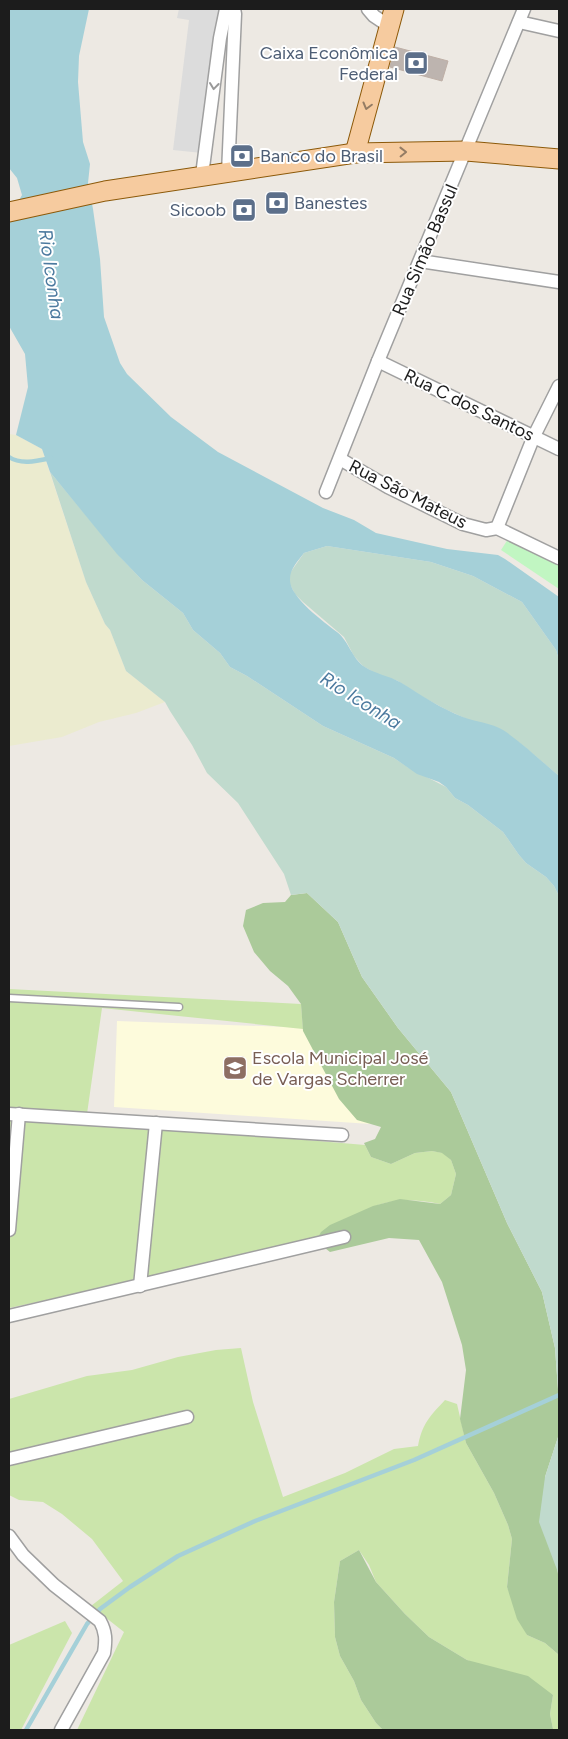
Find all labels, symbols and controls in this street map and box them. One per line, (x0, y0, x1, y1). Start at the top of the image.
place label: Caixa Econômica Federal (260, 42, 398, 85)
bank icon: Caixa Econômica Federal (403, 50, 429, 76)
one-way arrow (209, 82, 220, 90)
one-way arrow (363, 102, 373, 110)
bank icon: Banco do Brasil (229, 143, 255, 169)
place label: Banco do Brasil (260, 145, 383, 167)
one-way arrow (400, 147, 408, 157)
street label: Rua Simão Bassul (387, 181, 463, 319)
bank icon: Banestes (264, 190, 290, 216)
place label: Banestes (294, 192, 367, 214)
bank icon: Sicoob (231, 197, 257, 223)
place label: Sicoob (170, 199, 226, 221)
water label: Rio Iconha (34, 227, 69, 321)
street label: Rua C dos Santos (400, 364, 538, 446)
street label: Rua São Mateus (345, 455, 471, 533)
water label: Rio Iconha (316, 667, 405, 734)
place label: Escola Municipal José de Vargas Scherrer (252, 1047, 429, 1090)
school or university icon: Escola Municipal José de Vargas Scherrer (222, 1055, 248, 1081)

